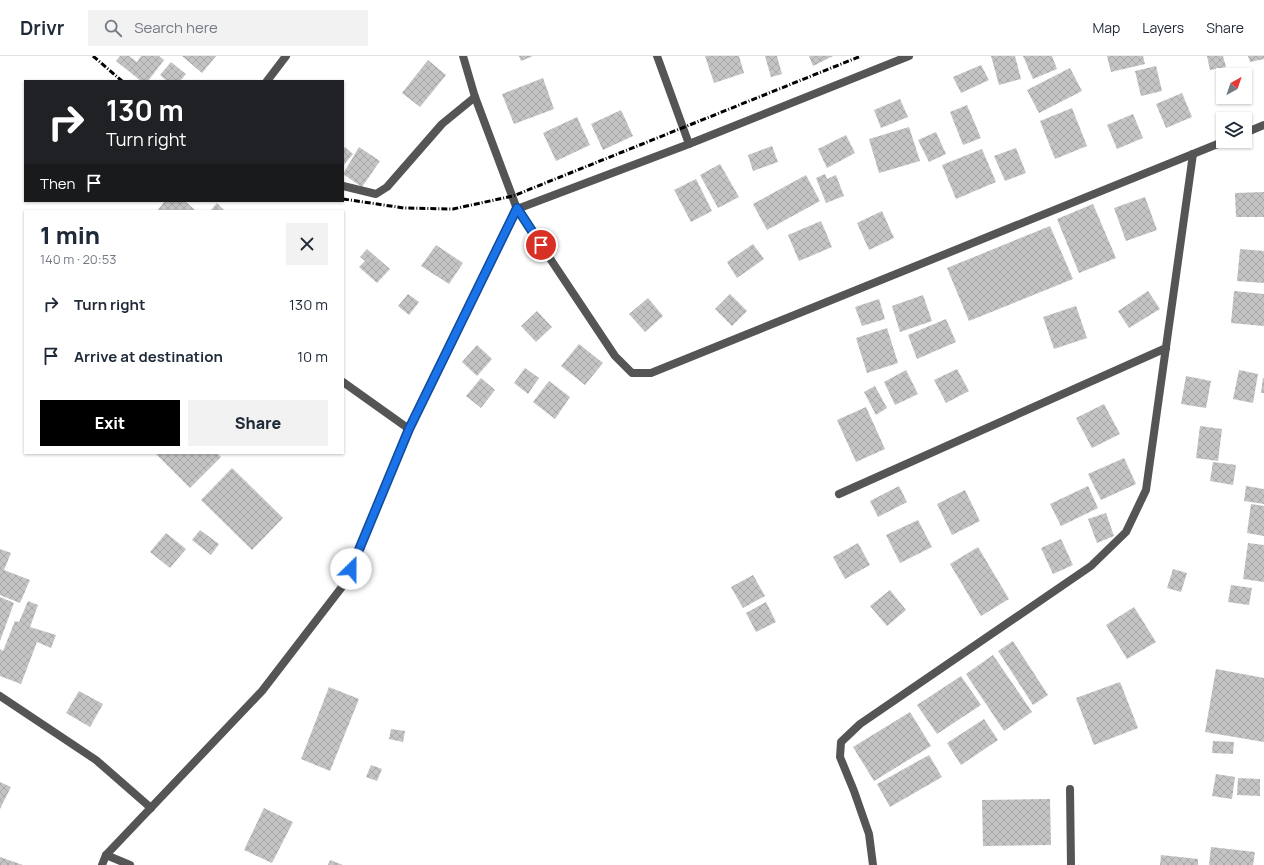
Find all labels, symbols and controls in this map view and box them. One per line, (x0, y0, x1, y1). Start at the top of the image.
search box (88, 10, 368, 46)
text: Drivr (20, 15, 64, 41)
icon: search (102, 17, 124, 39)
text: Search here (134, 17, 218, 38)
text: Map (1092, 18, 1120, 37)
text: Layers (1142, 18, 1184, 37)
text: Share (1206, 18, 1244, 37)
north arrow (1216, 68, 1252, 104)
map controls (1216, 68, 1252, 148)
text: 130 m (106, 91, 184, 129)
icon: right (40, 96, 92, 148)
button: layers (1216, 112, 1252, 148)
text: Turn right (106, 127, 187, 151)
icon: arrive (83, 172, 105, 194)
text: Then (40, 173, 75, 194)
text: 1 min (40, 218, 100, 251)
button: close (286, 223, 328, 265)
pin (524, 228, 558, 262)
icon: arrive (530, 234, 552, 256)
text: 140 m · 20:53 (40, 250, 116, 268)
icon: right (40, 293, 62, 315)
text: Turn right (74, 294, 145, 315)
text: 130 m (289, 294, 328, 315)
icon: arrive (40, 345, 62, 367)
text: Arrive at destination (74, 346, 223, 367)
text: 10 m (297, 346, 328, 367)
button: Exit (40, 400, 180, 446)
button: Share (188, 400, 328, 446)
position arrow (330, 548, 372, 590)

